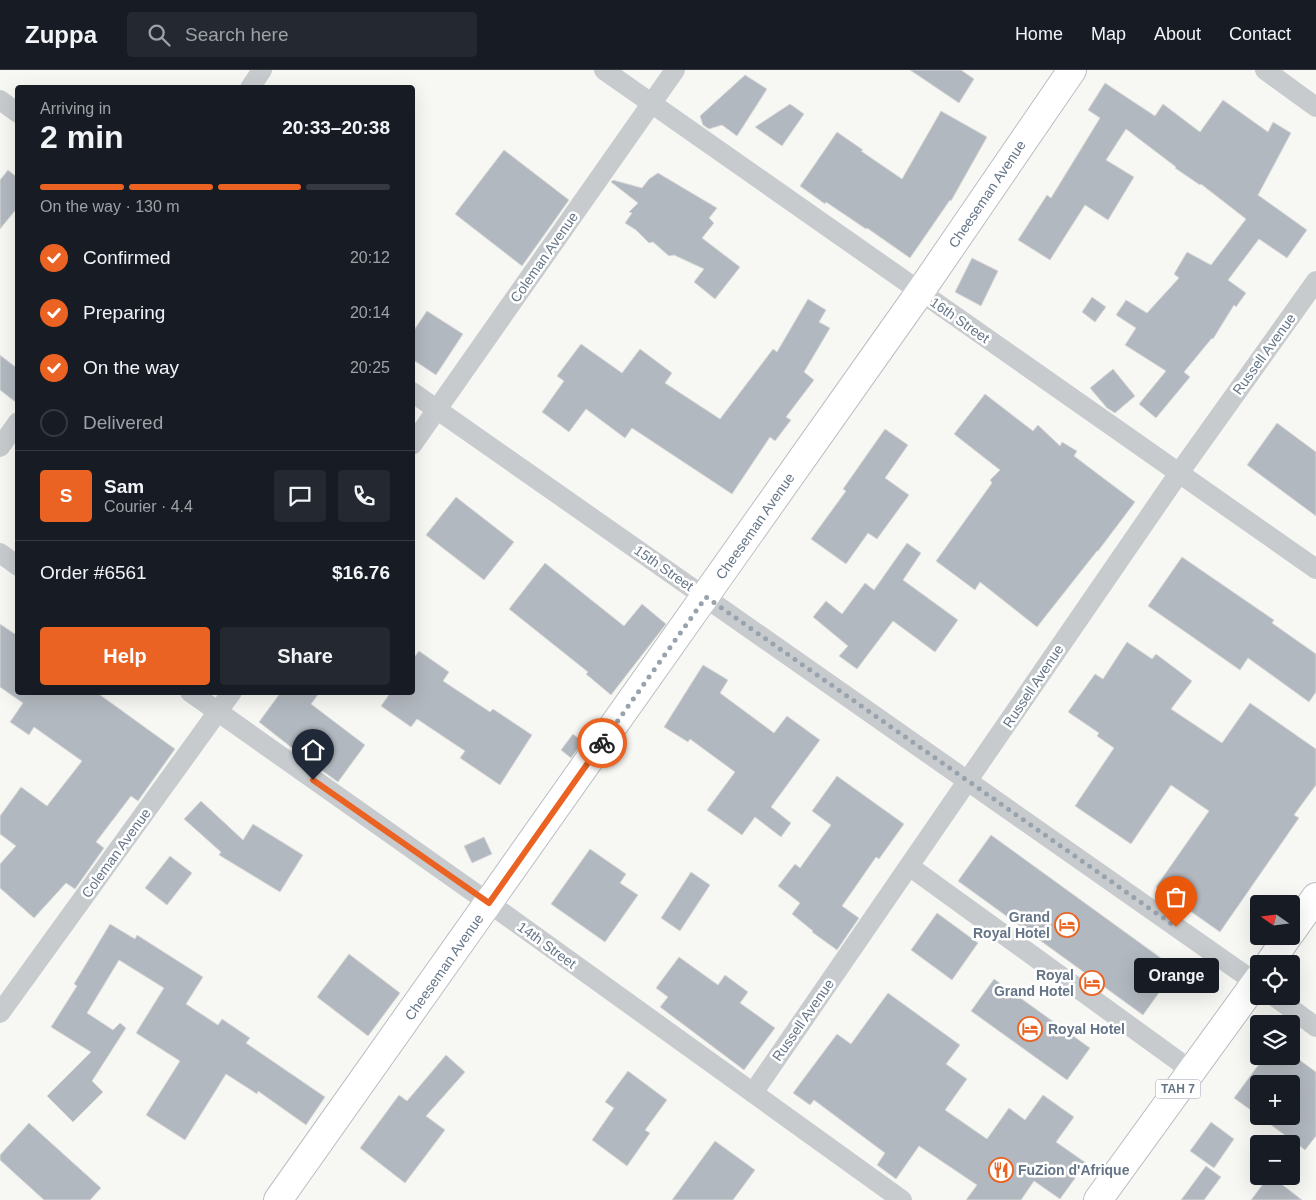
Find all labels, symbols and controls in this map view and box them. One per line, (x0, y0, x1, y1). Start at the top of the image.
search box (127, 12, 477, 57)
text: Zuppa (25, 21, 97, 48)
icon: search (145, 21, 173, 49)
text: Search here (185, 24, 289, 45)
text: Home (1015, 24, 1063, 44)
text: Map (1091, 24, 1126, 44)
text: About (1154, 24, 1201, 44)
text: Contact (1229, 24, 1291, 44)
text: Arriving in (40, 100, 111, 117)
text: 20:33–20:38 (282, 117, 390, 138)
text: 2 min (40, 119, 124, 155)
street label: Cheeseman Avenue (945, 137, 1029, 251)
text: On the way · 130 m (40, 198, 180, 215)
street label: Coleman Avenue (507, 209, 581, 305)
icon: check (40, 244, 68, 272)
text: Confirmed (83, 247, 171, 268)
text: 20:12 (350, 249, 390, 266)
street label: 16th Street (927, 294, 993, 346)
icon: check (40, 299, 68, 327)
text: Preparing (83, 302, 165, 323)
text: 20:14 (350, 304, 390, 321)
street label: Russell Avenue (1229, 310, 1299, 398)
icon: check (40, 354, 68, 382)
text: On the way (83, 357, 179, 378)
text: 20:25 (350, 359, 390, 376)
text: Delivered (83, 412, 163, 433)
button: chat (274, 470, 326, 522)
button: phone (338, 470, 390, 522)
street label: Cheeseman Avenue (712, 470, 798, 582)
text: Sam (104, 476, 144, 497)
text: S (60, 485, 72, 506)
text: Courier · 4.4 (104, 498, 193, 515)
street label: 15th Street (631, 542, 697, 594)
text: Order #6561 (40, 562, 147, 583)
text: $16.76 (332, 562, 390, 583)
button: Help (40, 627, 210, 685)
button: Share (220, 627, 390, 685)
street label: Russell Avenue (999, 641, 1067, 730)
courier (577, 718, 627, 768)
pin (292, 729, 334, 780)
icon: bike (588, 729, 616, 757)
icon: home (299, 736, 327, 764)
street label: Coleman Avenue (78, 805, 154, 901)
pin (1155, 876, 1197, 927)
icon: bag (1162, 883, 1190, 911)
north arrow (1250, 895, 1300, 945)
map controls (1250, 895, 1300, 1185)
place label: Grand Royal Hotel (973, 909, 1050, 941)
street label: Cheeseman Avenue (401, 911, 487, 1023)
hotel icon: Grand Royal Hotel (1054, 912, 1080, 938)
street label: 14th Street (515, 918, 579, 972)
button: locate (1250, 955, 1300, 1005)
callout: Orange (1134, 957, 1218, 992)
place label: Royal Grand Hotel (994, 967, 1074, 999)
text: Orange (1148, 967, 1205, 984)
hotel icon: Royal Grand Hotel (1079, 970, 1105, 996)
street label: Russell Avenue (769, 976, 837, 1064)
button: layers (1250, 1015, 1300, 1065)
hotel icon: Royal Hotel (1017, 1016, 1043, 1042)
place label: Royal Hotel (1048, 1021, 1125, 1037)
button: + (1250, 1075, 1300, 1125)
road number: TAH 7 (1156, 1080, 1200, 1098)
button: − (1250, 1135, 1300, 1185)
restaurant icon: FuZion d'Afrique (988, 1157, 1014, 1183)
place label: FuZion d'Afrique (1018, 1162, 1130, 1178)

